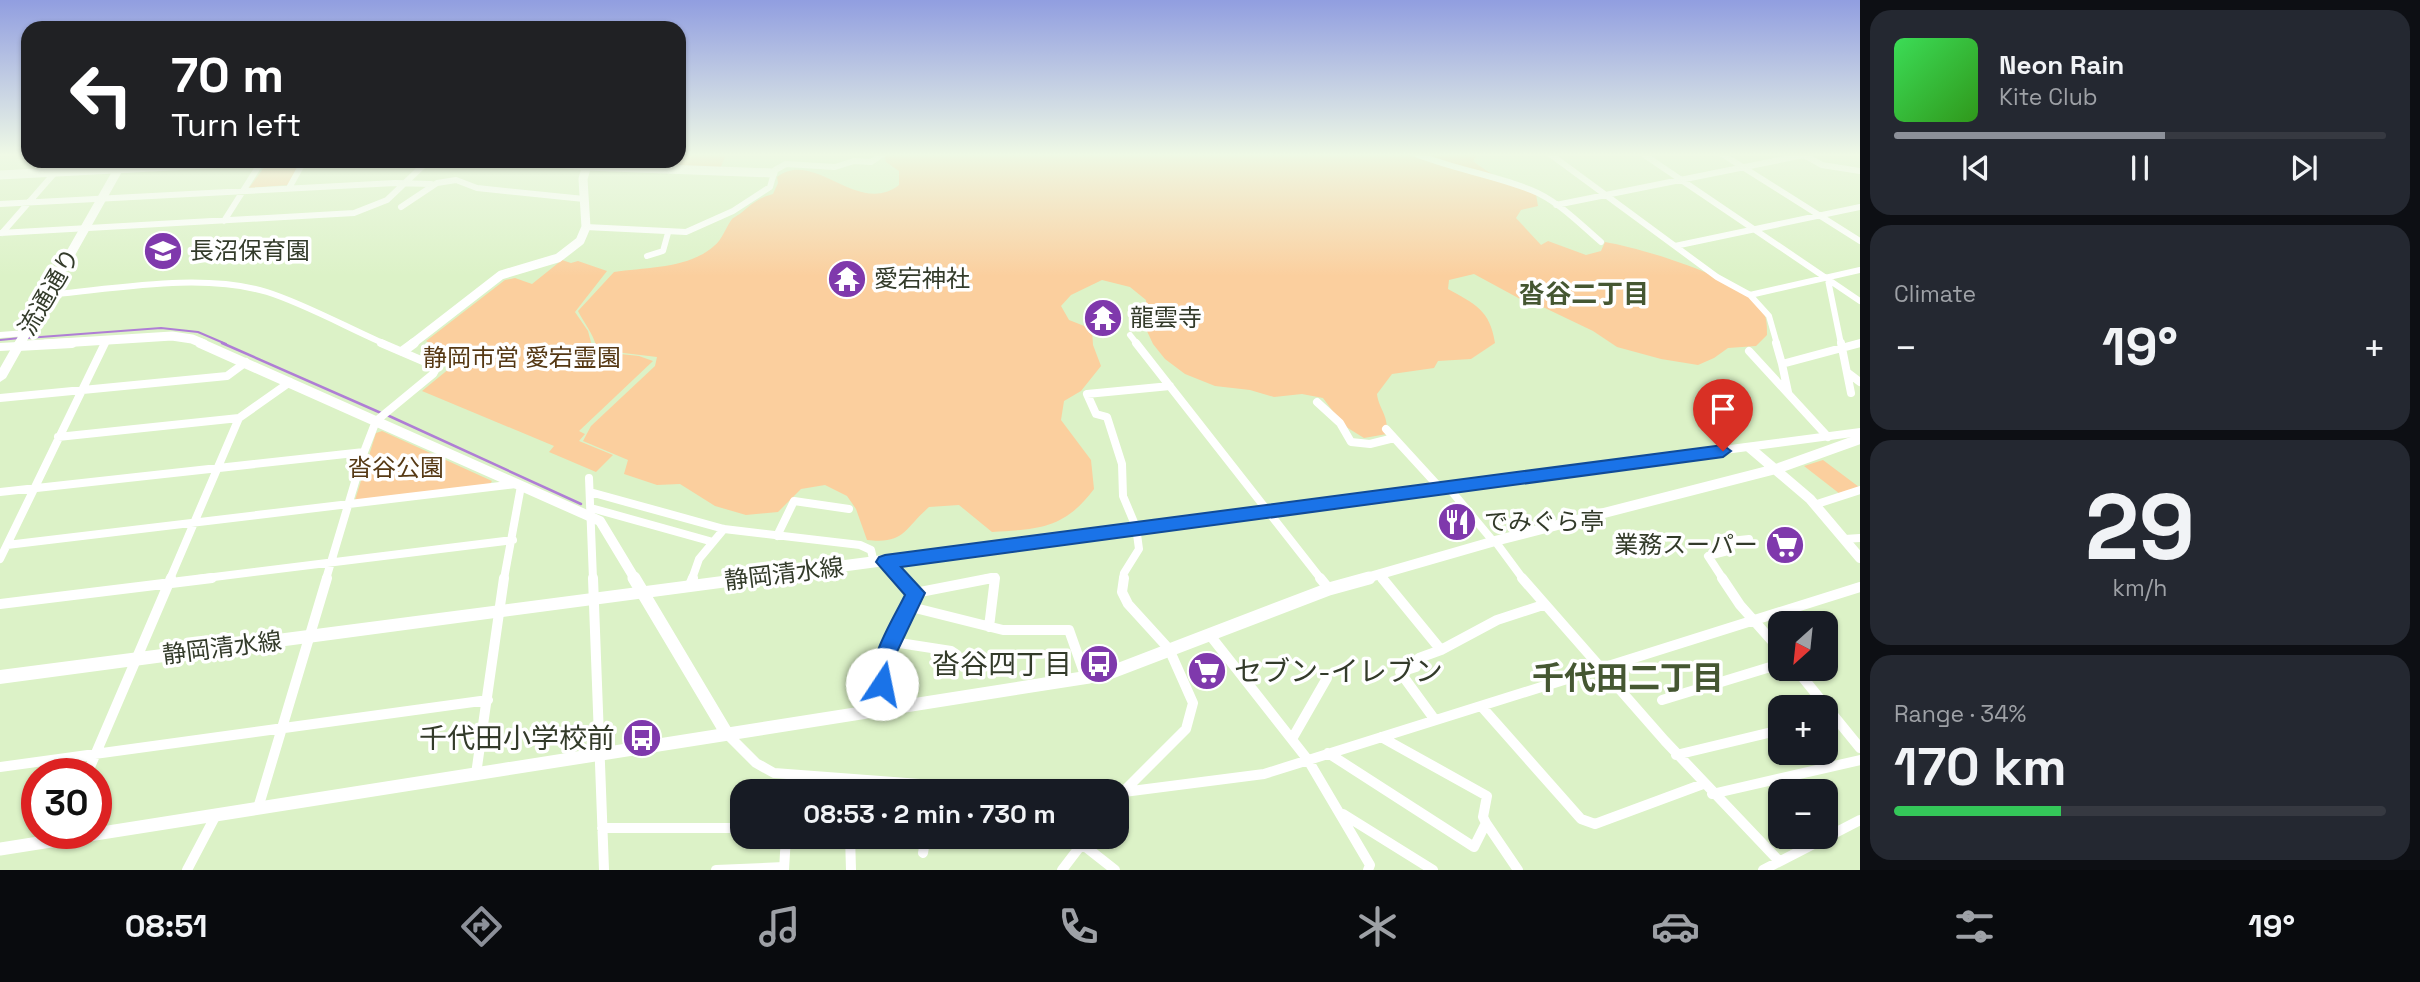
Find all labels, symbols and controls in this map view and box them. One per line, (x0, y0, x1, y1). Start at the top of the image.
text: 70 m (171, 44, 284, 106)
text: Neon Rain (1999, 48, 2124, 82)
icon: left (56, 49, 147, 140)
text: Kite Club (1999, 82, 2098, 112)
text: Turn left (171, 105, 301, 145)
icon: previous (1957, 149, 1995, 187)
icon: pause (2121, 149, 2159, 187)
icon: next (2285, 149, 2323, 187)
school or university icon: 長沼保育園 (142, 230, 184, 272)
place label: 長沼保育園 (190, 235, 310, 266)
street label: 流通通り (11, 242, 86, 341)
temple icon: 愛宕神社 (826, 258, 868, 300)
place label: 愛宕神社 (874, 263, 970, 294)
district label: 沓谷二丁目 (1519, 277, 1649, 311)
text: Climate (1894, 279, 1976, 309)
temple icon: 龍雲寺 (1082, 297, 1124, 339)
place label: 龍雲寺 (1130, 302, 1202, 333)
text: 19° (2102, 314, 2178, 380)
text: − (1894, 324, 1918, 372)
text: + (2362, 324, 2386, 372)
park label: 静岡市営 愛宕霊園 (423, 342, 621, 373)
pin (1693, 379, 1753, 451)
icon: arrive (1704, 390, 1742, 428)
park label: 沓谷公園 (348, 452, 444, 483)
text: 29 (2085, 469, 2195, 586)
restaurant icon: でみぐら亭 (1436, 501, 1478, 543)
place label: でみぐら亭 (1484, 506, 1604, 537)
supermarket icon: 業務スーパー (1764, 524, 1806, 566)
place label: 業務スーパー (1614, 529, 1758, 560)
street label: 静岡清水線 (722, 551, 845, 596)
text: km/h (2113, 573, 2167, 603)
north arrow (1768, 611, 1838, 681)
map controls (1768, 611, 1838, 849)
street label: 静岡清水線 (160, 625, 283, 670)
bus stop icon: 沓谷四丁目 (1078, 643, 1120, 685)
place label: 沓谷四丁目 (932, 646, 1072, 682)
position arrow (845, 647, 919, 721)
supermarket icon: セブン-イレブン (1186, 650, 1228, 692)
place label: セブン-イレブン (1234, 653, 1443, 689)
district label: 千代田二丁目 (1532, 658, 1724, 698)
button: + (1768, 695, 1838, 765)
text: Range · 34% (1894, 699, 2026, 729)
bus stop icon: 千代田小学校前 (621, 717, 663, 759)
place label: 千代田小学校前 (419, 720, 615, 756)
text: 170 km (1894, 734, 2067, 800)
speed limit sign: 30 (21, 758, 112, 849)
button: − (1768, 779, 1838, 849)
text: 08:53 · 2 min · 730 m (803, 797, 1056, 831)
icon: directions (457, 902, 506, 951)
icon: music (755, 902, 804, 951)
icon: phone (1054, 902, 1103, 951)
icon: climate (1353, 902, 1402, 951)
icon: car (1651, 902, 1700, 951)
icon: filters (1950, 902, 1999, 951)
text: 08:51 (125, 906, 207, 946)
text: 19° (2248, 906, 2295, 946)

